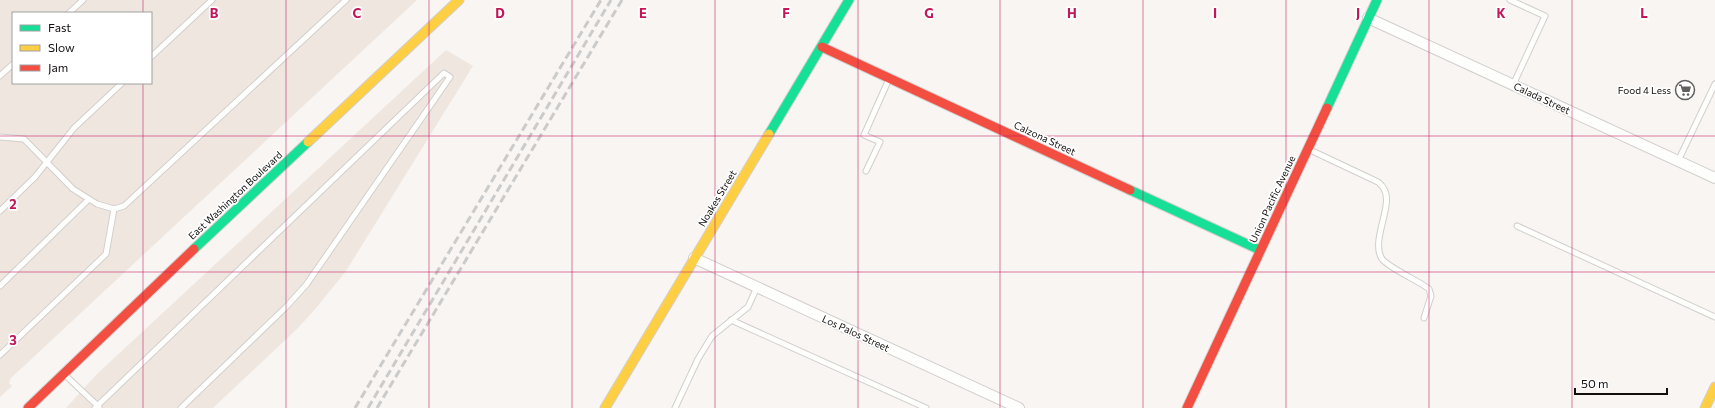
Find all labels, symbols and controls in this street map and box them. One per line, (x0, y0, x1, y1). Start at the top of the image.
text: B (210, 5, 219, 21)
text: C (353, 5, 362, 21)
text: D (495, 5, 505, 21)
text: E (639, 5, 647, 21)
text: F (782, 5, 790, 21)
text: G (924, 5, 934, 21)
text: H (1067, 5, 1077, 21)
text: I (1213, 5, 1217, 21)
text: J (1356, 5, 1360, 21)
text: K (1496, 5, 1506, 21)
text: L (1640, 5, 1648, 21)
legend (12, 12, 152, 84)
text: Fast (48, 20, 71, 34)
text: Slow (48, 40, 75, 54)
text: Jam (48, 60, 68, 75)
supermarket icon: Food 4 Less (1674, 79, 1696, 101)
street label: Calada Street (1512, 80, 1572, 116)
place label: Food 4 Less (1618, 84, 1671, 96)
street label: Calzona Street (1012, 118, 1078, 158)
street label: East Washington Boulevard (186, 148, 285, 242)
street label: Union Pacific Avenue (1246, 153, 1298, 245)
street label: Noakes Street (695, 168, 739, 228)
text: 2 (9, 196, 17, 212)
street label: Los Palos Street (821, 312, 891, 354)
text: 3 (9, 332, 17, 348)
scale bar (1575, 370, 1667, 396)
text: 50 m (1581, 376, 1609, 390)

